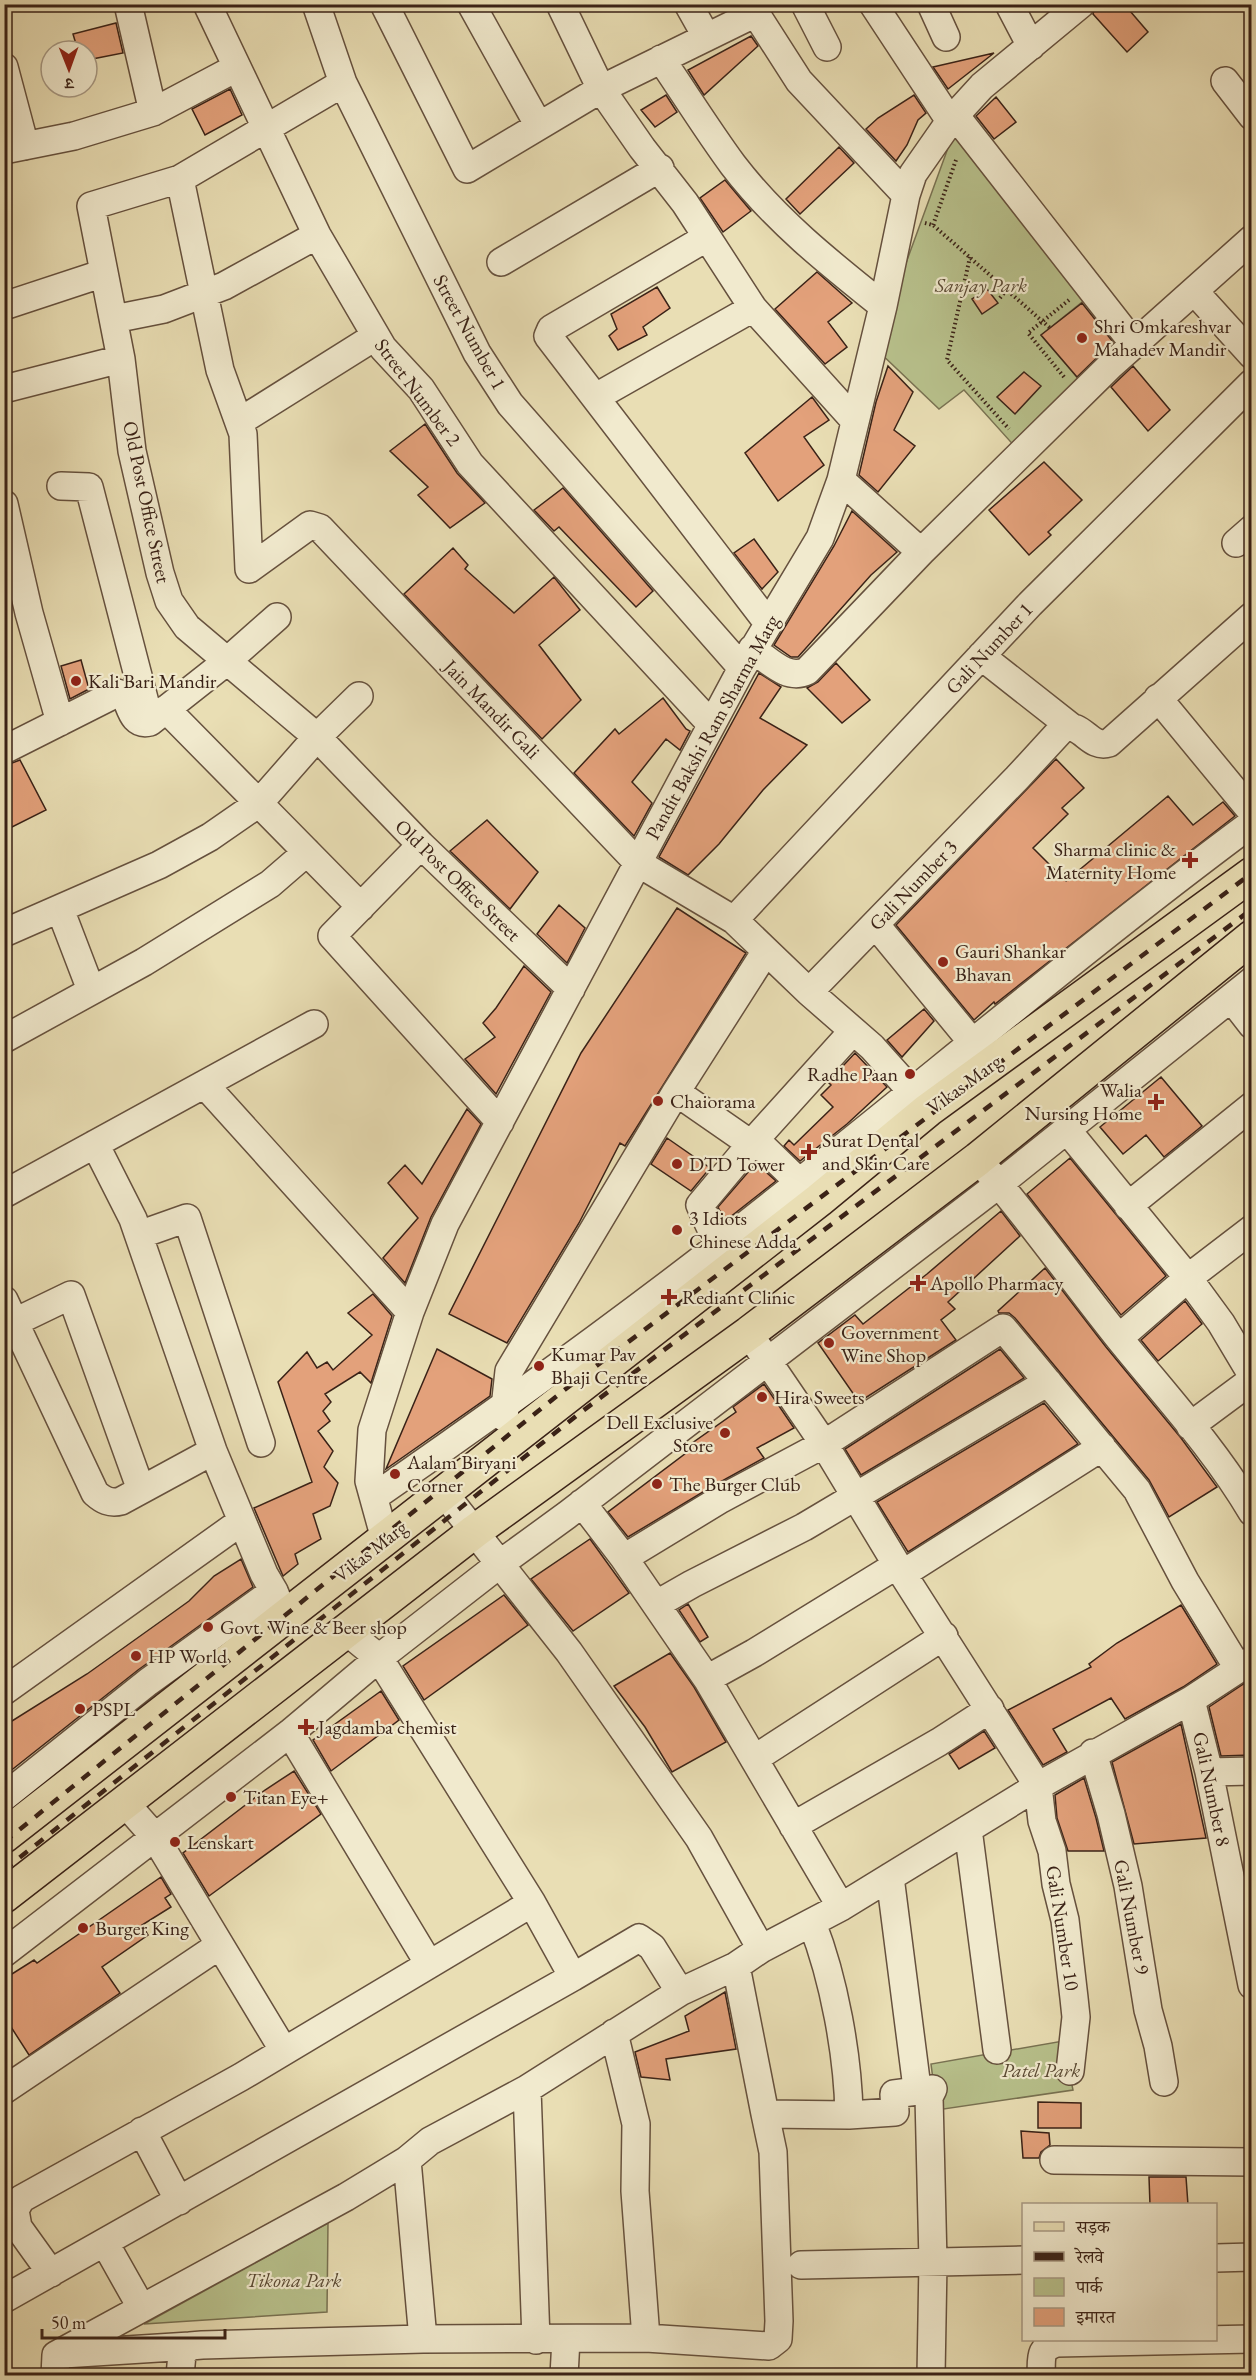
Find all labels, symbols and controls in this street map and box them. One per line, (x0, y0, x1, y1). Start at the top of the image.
north arrow (39, 39, 99, 99)
text: उ (63, 73, 75, 94)
street label: Street Number 1 (428, 270, 512, 394)
park label: Sanjay Park (934, 272, 1027, 298)
place label: Shri Omkareshvar Mahadev Mandir (1094, 313, 1232, 362)
marker: Shri Omkareshvar Mahadev Mandir (1075, 331, 1089, 345)
street label: Street Number 2 (369, 333, 467, 451)
street label: Old Post Office Street (117, 419, 177, 586)
street label: Gali Number 1 (940, 596, 1038, 700)
street label: Pandit Bakshi Ram Sharma Marg (639, 610, 785, 844)
street label: Jain Mandir Gali (437, 652, 546, 764)
place label: Kali Bari Mandir (88, 668, 217, 694)
marker: Kali Bari Mandir (69, 674, 83, 688)
street label: Old Post Office Street (390, 813, 527, 947)
street label: Gali Number 3 (863, 834, 963, 936)
place label: Sharma clinic & Maternity Home (1046, 836, 1176, 885)
marker: Sharma clinic & Maternity Home (1181, 851, 1199, 869)
place label: Gauri Shankar Bhavan (955, 938, 1066, 987)
marker: Gauri Shankar Bhavan (936, 955, 950, 969)
street label: Vikas Marg (921, 1048, 1007, 1120)
place label: Radhe Paan (807, 1061, 898, 1087)
marker: Radhe Paan (903, 1067, 917, 1081)
place label: Walia Nursing Home (1025, 1077, 1142, 1126)
place label: Chaiorama (670, 1088, 755, 1114)
marker: Walia Nursing Home (1147, 1093, 1165, 1111)
marker: Chaiorama (651, 1094, 665, 1108)
place label: Surat Dental and Skin Care (822, 1127, 930, 1176)
marker: Surat Dental and Skin Care (800, 1143, 818, 1161)
place label: DTD Tower (689, 1151, 785, 1177)
marker: DTD Tower (670, 1157, 684, 1171)
place label: 3 Idiots Chinese Adda (689, 1205, 797, 1254)
marker: 3 Idiots Chinese Adda (670, 1223, 684, 1237)
place label: Apollo Pharmacy (929, 1270, 1064, 1296)
marker: Apollo Pharmacy (911, 1276, 925, 1290)
place label: Rediant Clinic (682, 1284, 795, 1310)
marker: Rediant Clinic (660, 1288, 678, 1306)
place label: Government Wine Shop (841, 1319, 939, 1368)
marker: Government Wine Shop (822, 1336, 836, 1350)
place label: Kumar Pav Bhaji Centre (551, 1341, 648, 1390)
marker: Kumar Pav Bhaji Centre (532, 1359, 546, 1373)
place label: Hira Sweets (774, 1384, 864, 1410)
marker: Hira Sweets (755, 1390, 769, 1404)
place label: Dell Exclusive Store (606, 1409, 713, 1458)
marker: Dell Exclusive Store (718, 1426, 732, 1440)
place label: Aalam Biryani Corner (406, 1449, 516, 1498)
marker: Aalam Biryani Corner (388, 1467, 402, 1481)
place label: The Burger Club (669, 1471, 800, 1497)
marker: The Burger Club (650, 1477, 664, 1491)
street label: Vikas Marg (328, 1514, 412, 1588)
place label: Govt. Wine & Beer shop (220, 1614, 407, 1640)
marker: Govt. Wine & Beer shop (201, 1620, 215, 1634)
place label: HP World (148, 1643, 228, 1669)
marker: HP World (129, 1649, 143, 1663)
place label: PSPL (92, 1696, 135, 1722)
marker: PSPL (73, 1702, 87, 1716)
place label: Jagdamba chemist (316, 1714, 457, 1740)
marker: Jagdamba chemist (299, 1720, 313, 1734)
street label: Gali Number 8 (1187, 1729, 1237, 1849)
place label: Titan Eye+ (243, 1784, 329, 1810)
marker: Titan Eye+ (224, 1790, 238, 1804)
place label: Lenskart (187, 1829, 255, 1855)
marker: Lenskart (168, 1835, 182, 1849)
street label: Gali Number 9 (1108, 1857, 1156, 1977)
street label: Gali Number 10 (1040, 1864, 1086, 1993)
place label: Burger King (95, 1915, 189, 1941)
marker: Burger King (76, 1921, 90, 1935)
park label: Patel Park (1002, 2057, 1080, 2083)
legend (1022, 2203, 1217, 2341)
text: सड़क (1075, 2215, 1111, 2238)
text: रेलवे (1074, 2245, 1105, 2268)
park label: Tikona Park (246, 2267, 342, 2293)
text: पार्क (1075, 2275, 1104, 2298)
scale bar (42, 2302, 225, 2340)
text: इमारत (1075, 2305, 1116, 2328)
text: 50 m (51, 2311, 86, 2334)

